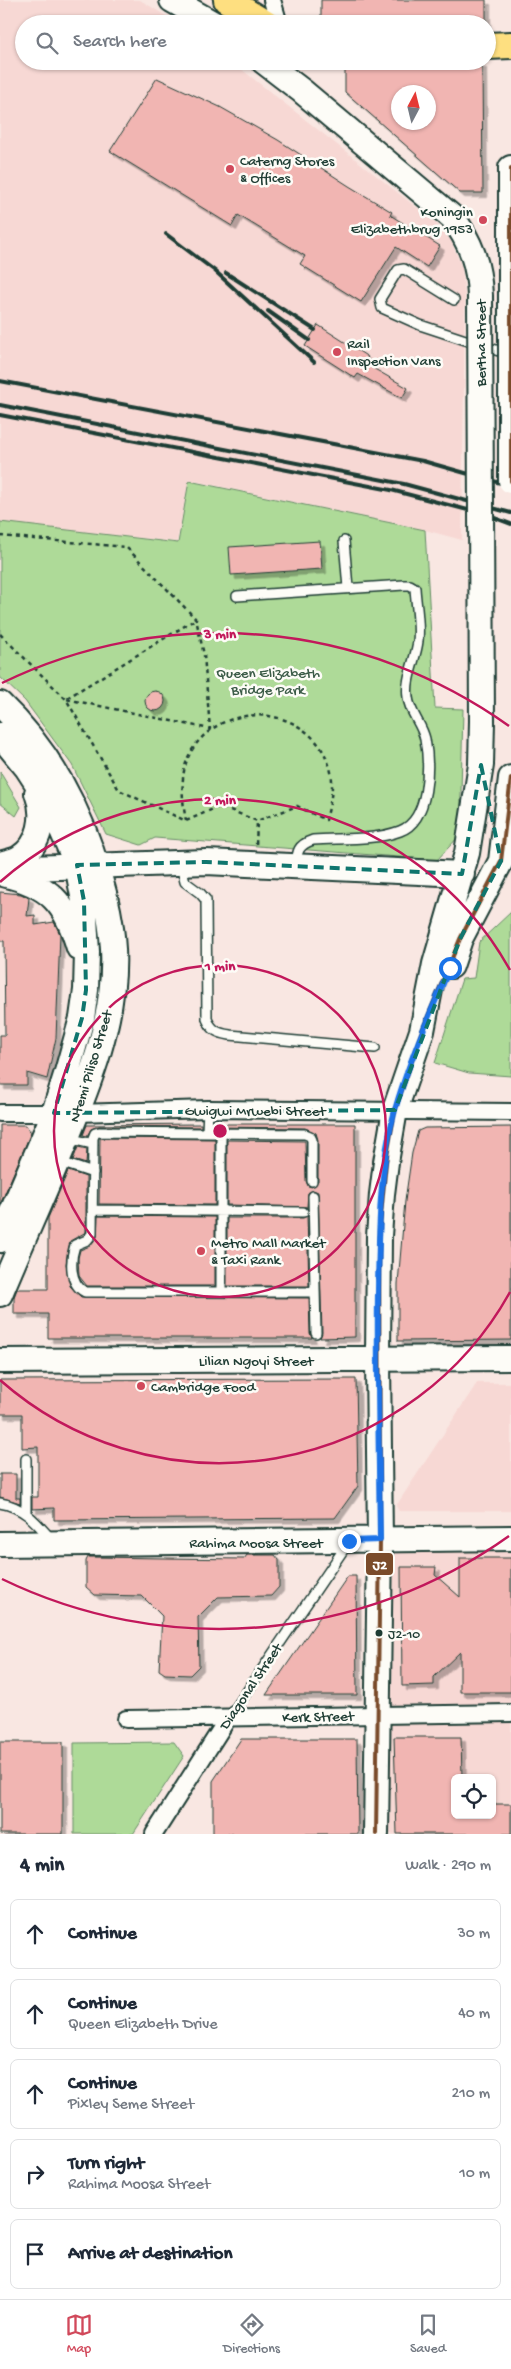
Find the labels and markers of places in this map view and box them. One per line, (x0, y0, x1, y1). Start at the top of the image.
place label: Caterng Stores & Offices (240, 153, 335, 188)
marker: Caterng Stores & Offices (224, 163, 236, 175)
place label: Koningin Elizabethbrug 1953 (351, 204, 473, 239)
marker: Koningin Elizabethbrug 1953 (477, 214, 489, 226)
place label: Rail Inspection Vans (347, 336, 441, 371)
marker: Rail Inspection Vans (331, 346, 343, 358)
centre of rings (211, 1122, 229, 1140)
place label: Metro Mall Market & Taxi Rank (211, 1235, 327, 1270)
marker: Metro Mall Market & Taxi Rank (195, 1245, 207, 1257)
place label: Cambridge Food (151, 1379, 256, 1397)
marker: Cambridge Food (135, 1380, 147, 1392)
place label: J2-10 (388, 1627, 420, 1644)
marker: J2-10 (374, 1628, 384, 1638)

